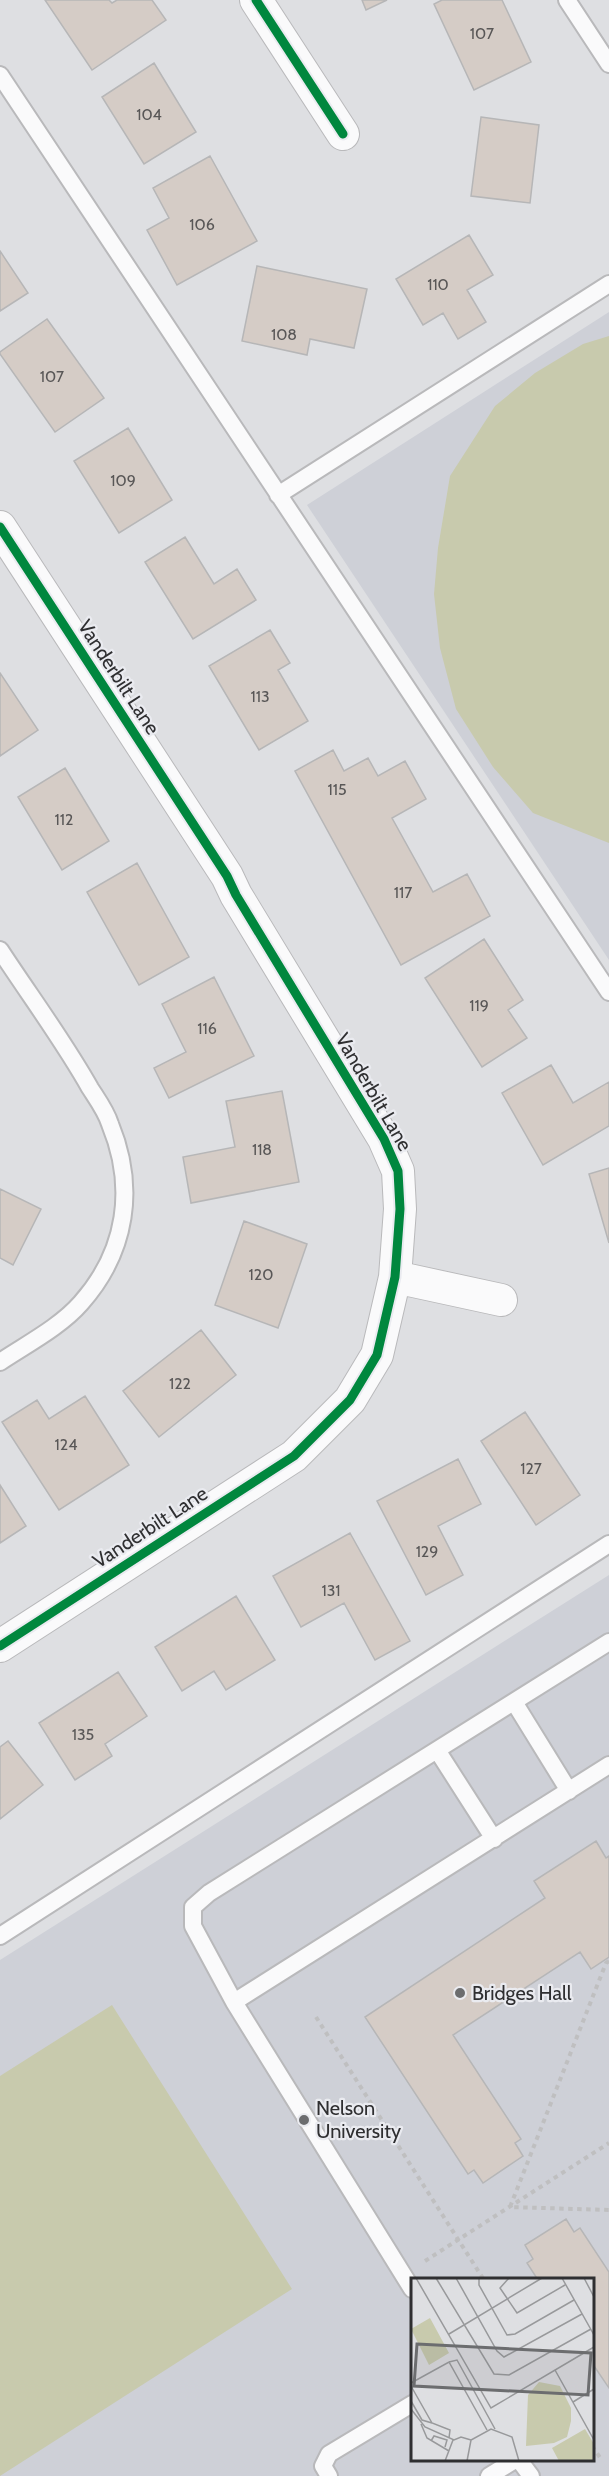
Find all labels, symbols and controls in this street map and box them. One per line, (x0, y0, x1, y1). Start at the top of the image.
house number: 107 (470, 24, 494, 43)
house number: 104 (136, 105, 162, 124)
house number: 106 (189, 215, 215, 234)
house number: 110 (427, 275, 449, 294)
house number: 108 (271, 325, 297, 344)
house number: 107 (40, 367, 64, 386)
house number: 109 (110, 471, 136, 490)
street label: Vanderbilt Lane (73, 615, 165, 739)
house number: 113 (250, 687, 270, 706)
house number: 115 (327, 780, 347, 799)
house number: 112 (55, 810, 73, 829)
house number: 117 (394, 883, 412, 902)
house number: 119 (469, 996, 489, 1015)
house number: 116 (197, 1019, 217, 1038)
street label: Vanderbilt Lane (331, 1029, 417, 1155)
house number: 118 (252, 1140, 272, 1159)
house number: 120 (249, 1265, 273, 1284)
house number: 122 (169, 1374, 191, 1393)
house number: 124 (55, 1435, 77, 1454)
house number: 127 (520, 1459, 542, 1478)
street label: Vanderbilt Lane (88, 1481, 212, 1573)
house number: 129 (416, 1542, 438, 1561)
house number: 131 (321, 1581, 341, 1600)
house number: 135 (72, 1725, 94, 1744)
place label: Bridges Hall (472, 1981, 572, 2005)
marker: Bridges Hall (453, 1986, 467, 2000)
place label: Nelson University (316, 2096, 401, 2143)
marker: Nelson University (297, 2113, 311, 2127)
inset map (411, 2278, 594, 2461)

